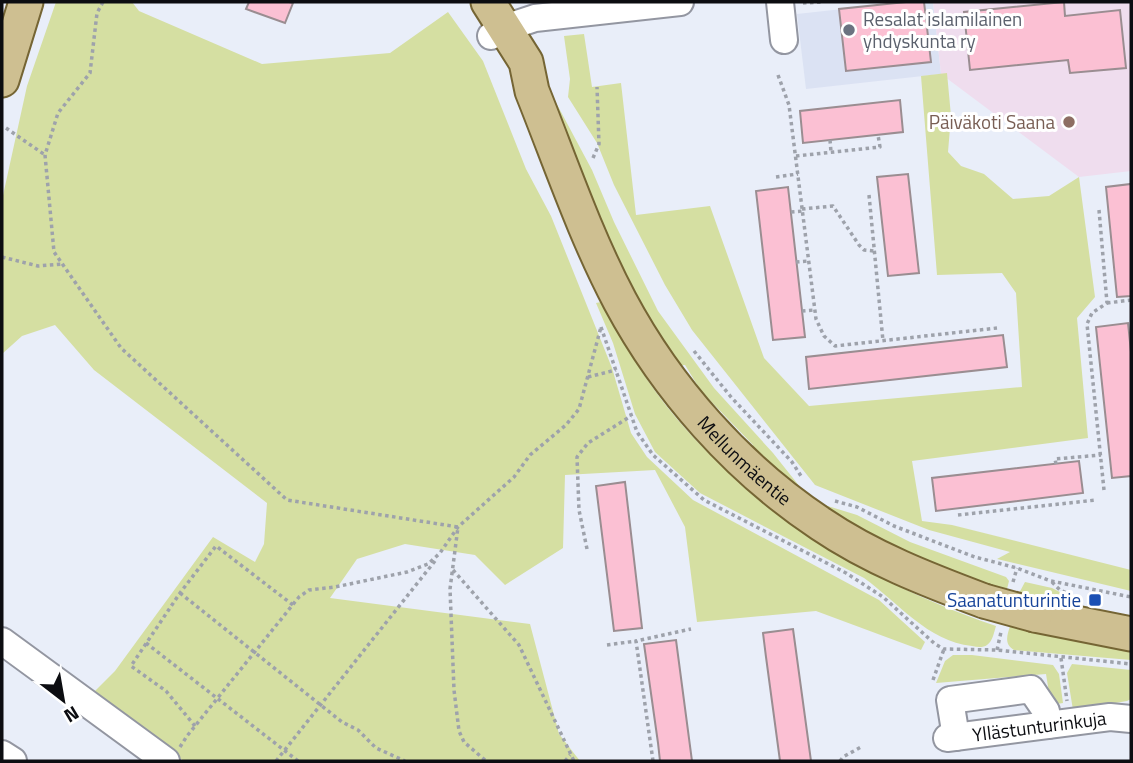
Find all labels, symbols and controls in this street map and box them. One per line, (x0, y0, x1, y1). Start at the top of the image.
place label: Resalat islamilainen yhdyskunta ry (863, 4, 1022, 55)
marker: Resalat islamilainen yhdyskunta ry (841, 22, 857, 38)
place label: Päiväkoti Saana (929, 107, 1055, 136)
marker: Päiväkoti Saana (1061, 114, 1077, 130)
street label: Mellunmäentie (691, 409, 798, 512)
place label: Saanatunturintie (947, 585, 1081, 614)
marker: Saanatunturintie (1087, 592, 1103, 608)
north arrow (28, 665, 98, 735)
text: N (59, 699, 85, 731)
street label: Yllästunturinkuja (970, 703, 1108, 749)

